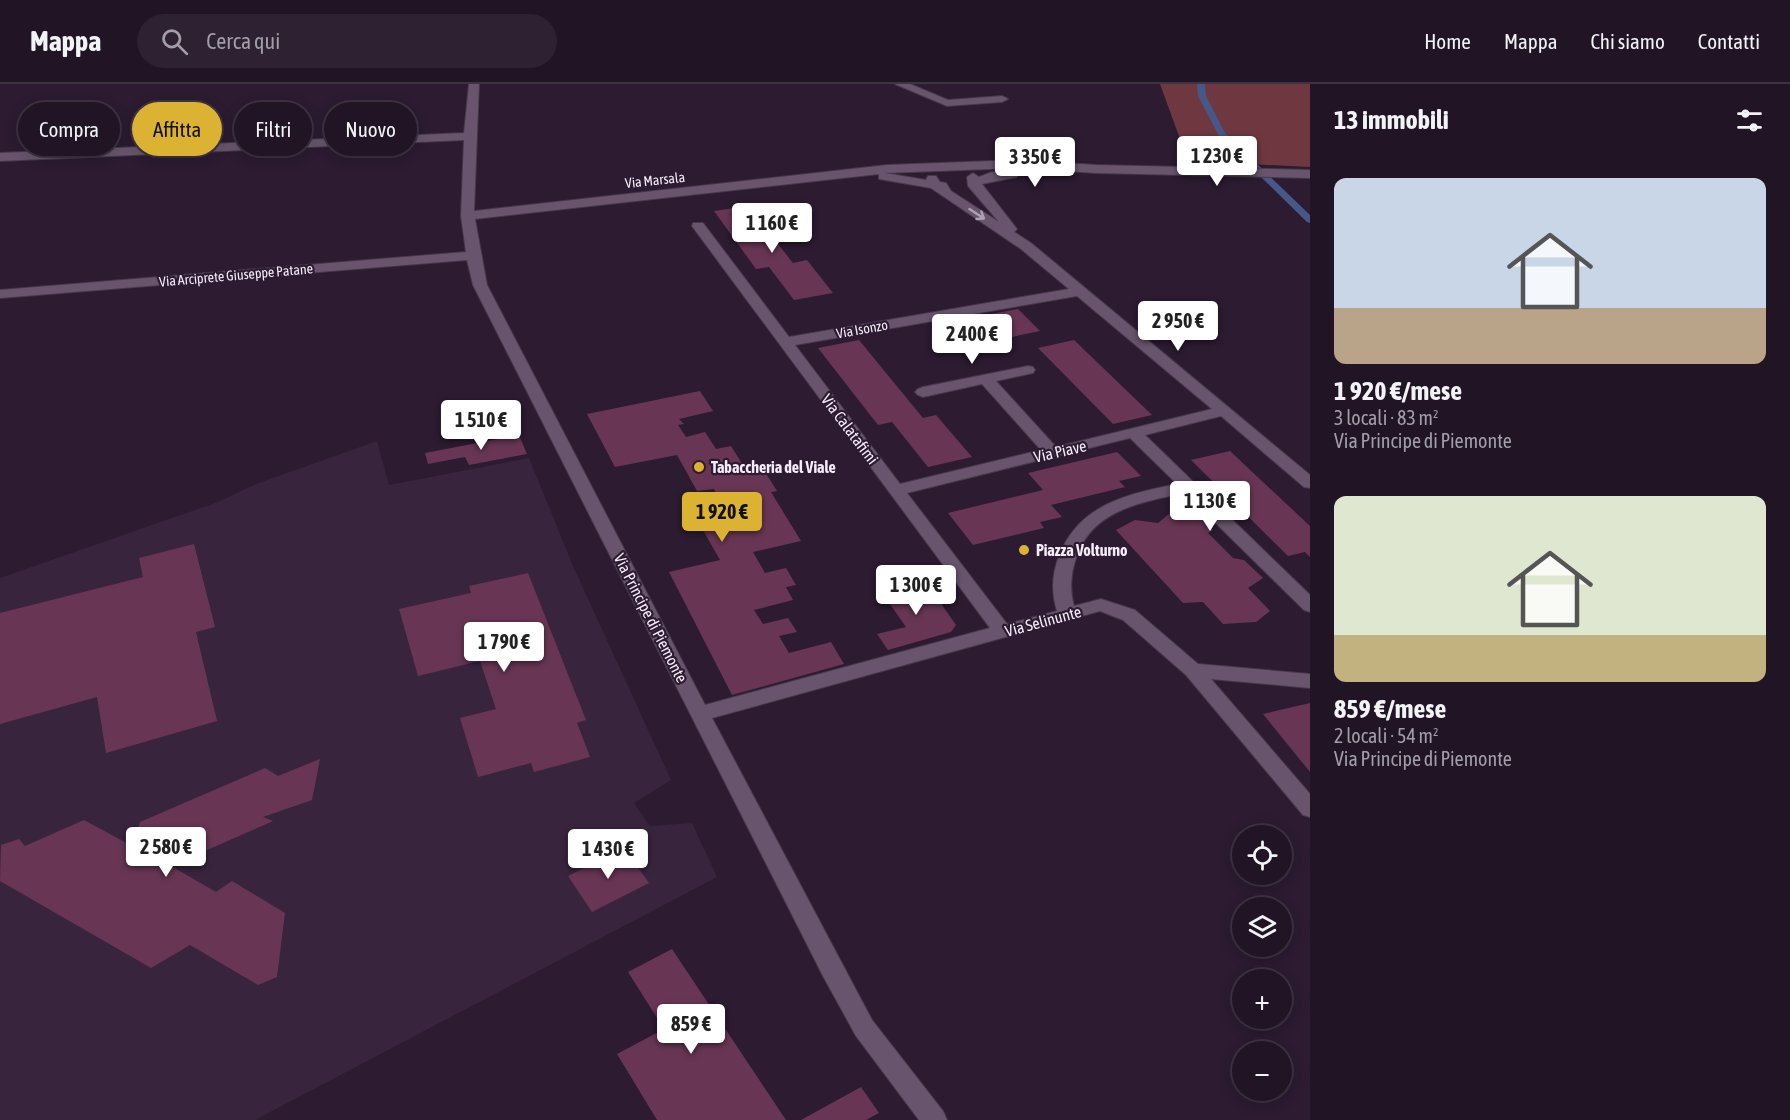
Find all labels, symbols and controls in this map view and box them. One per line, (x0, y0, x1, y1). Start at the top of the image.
search box (137, 14, 557, 68)
text: Mappa (30, 25, 101, 57)
icon: search (158, 25, 191, 58)
text: Cerca qui (206, 28, 280, 54)
text: Home (1424, 29, 1471, 53)
text: Mappa (1504, 29, 1557, 53)
text: Chi siamo (1590, 29, 1665, 53)
text: Contatti (1698, 29, 1760, 53)
chip: Compra (18, 102, 120, 156)
chip: Affitta (132, 102, 222, 156)
chip: Filtri (234, 102, 312, 156)
chip: Nuovo (324, 102, 417, 156)
icon: filters (1733, 104, 1766, 137)
text: 13 immobili (1334, 105, 1449, 135)
pin: 1 230 € (1162, 136, 1272, 187)
pin: 3 350 € (980, 137, 1090, 188)
text: 1 230 € (1191, 144, 1243, 167)
text: 3 350 € (1009, 145, 1061, 168)
street label: Via Marsala (624, 169, 686, 191)
pin: 1 160 € (717, 203, 827, 254)
one-way arrow (969, 208, 985, 220)
text: 1 160 € (746, 211, 798, 234)
icon: home (1496, 217, 1604, 325)
street label: Via Arciprete Giuseppe Patane (158, 260, 314, 290)
pin: 2 950 € (1123, 301, 1233, 352)
text: 2 950 € (1152, 309, 1204, 332)
pin: 2 400 € (917, 314, 1027, 365)
street label: Via Isonzo (835, 317, 889, 341)
text: 2 400 € (946, 322, 998, 345)
text: 1 920 €/mese (1334, 376, 1462, 406)
street label: Via Calatafimi (818, 391, 882, 467)
pin: 1 510 € (426, 400, 536, 451)
text: 3 locali · 83 m² (1334, 406, 1439, 429)
text: 1 510 € (455, 408, 507, 431)
text: Via Principe di Piemonte (1334, 429, 1512, 452)
street label: Via Piave (1032, 436, 1088, 466)
place label: Tabaccheria del Viale (711, 458, 836, 476)
marker: Tabaccheria del Viale (692, 460, 706, 474)
pin: 1 130 € (1155, 481, 1265, 532)
text: 1 130 € (1184, 489, 1236, 512)
pin: 1 920 € (667, 492, 777, 543)
text: 1 920 € (696, 500, 748, 523)
icon: home (1496, 535, 1604, 643)
place label: Piazza Volturno (1036, 541, 1128, 559)
marker: Piazza Volturno (1017, 543, 1031, 557)
street label: Via Principe di Piemonte (610, 551, 691, 686)
pin: 1 300 € (861, 565, 971, 616)
text: 1 300 € (890, 573, 942, 596)
street label: Via Selinunte (1003, 602, 1083, 640)
pin: 1 790 € (449, 622, 559, 673)
text: 1 790 € (478, 630, 530, 653)
text: 859 €/mese (1334, 694, 1446, 724)
text: 2 locali · 54 m² (1334, 724, 1439, 747)
text: Via Principe di Piemonte (1334, 747, 1512, 770)
map controls (1232, 825, 1292, 1101)
button: locate (1232, 825, 1292, 885)
pin: 2 580 € (111, 827, 221, 878)
pin: 1 430 € (553, 829, 663, 880)
text: 2 580 € (140, 835, 192, 858)
text: 1 430 € (582, 837, 634, 860)
button: layers (1232, 897, 1292, 957)
button: + (1232, 969, 1292, 1029)
pin: 859 € (649, 1004, 733, 1055)
text: 859 € (671, 1012, 711, 1035)
button: − (1232, 1041, 1292, 1101)

